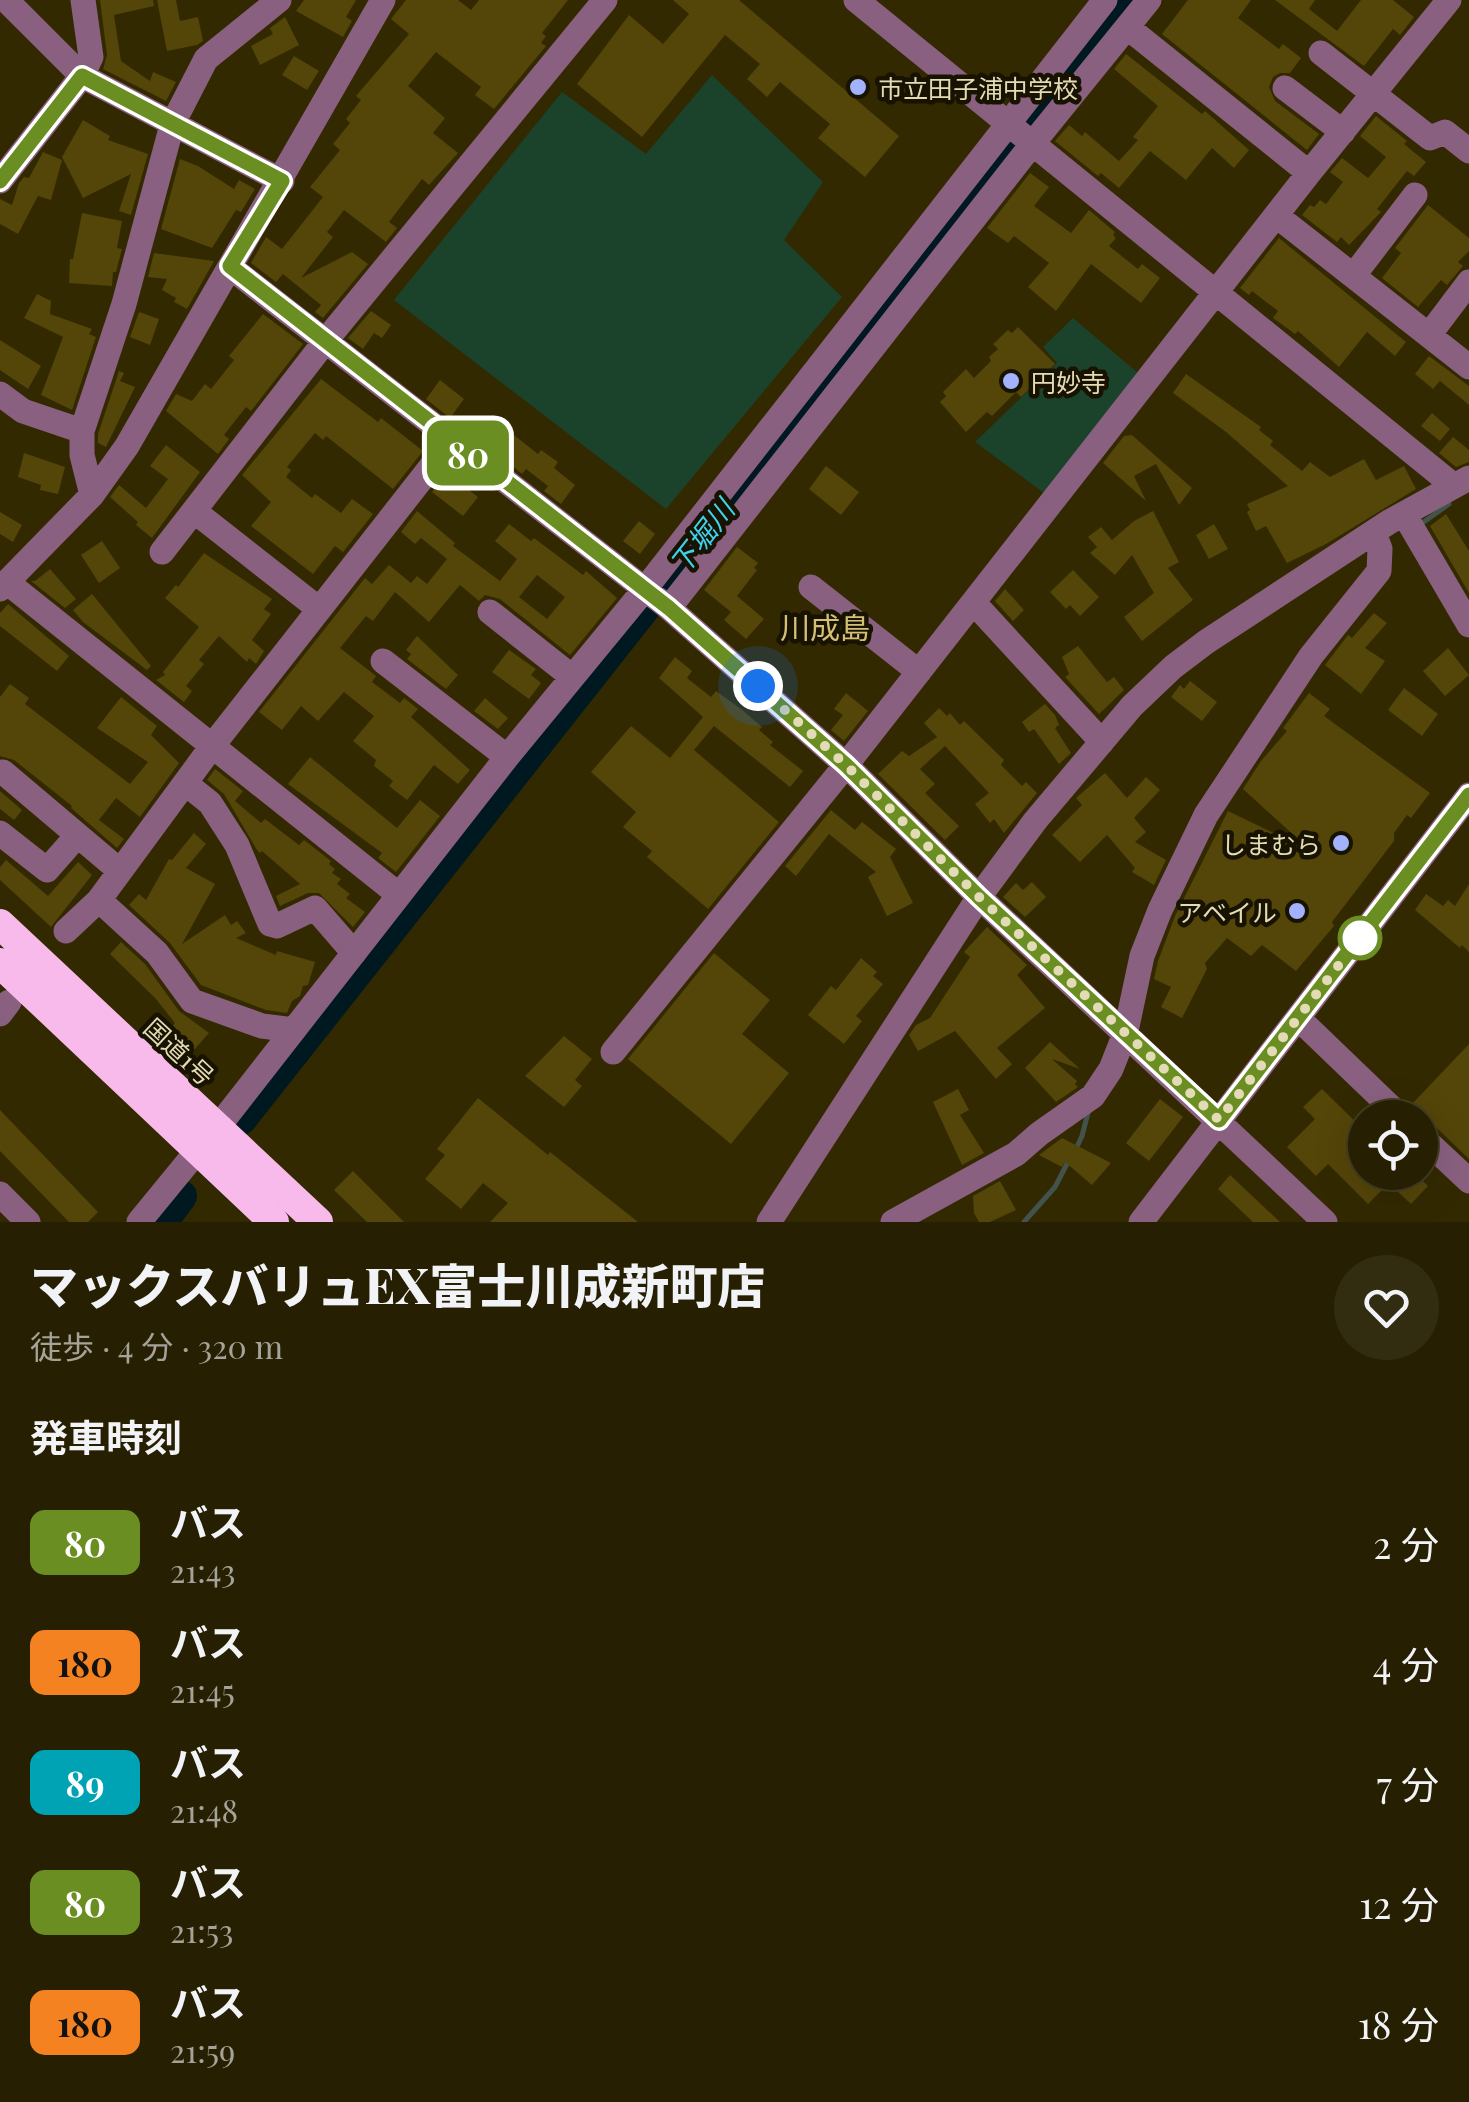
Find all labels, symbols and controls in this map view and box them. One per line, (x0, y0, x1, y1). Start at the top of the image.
place label: 市立田子浦中学校 (878, 71, 1078, 104)
marker: 市立田子浦中学校 (847, 76, 869, 98)
place label: 円妙寺 (1031, 365, 1106, 398)
marker: 円妙寺 (1000, 370, 1022, 392)
line badge: 80 (423, 420, 513, 486)
text: 80 (447, 430, 489, 477)
water label: 下堀川 (661, 489, 743, 580)
district label: 川成島 (780, 607, 870, 647)
your location (733, 661, 783, 711)
place label: しまむら (1221, 827, 1321, 860)
marker: しまむら (1330, 832, 1352, 854)
place label: アベイル (1177, 895, 1277, 928)
marker: アベイル (1286, 900, 1308, 922)
unlabelled marker (1339, 917, 1381, 959)
street label: 国道1号 (138, 1010, 222, 1092)
map controls (1348, 1100, 1438, 1190)
button: locate (1348, 1100, 1438, 1190)
text: マックスバリュEX富士川成新町店 (30, 1252, 765, 1316)
button: heart (1334, 1255, 1439, 1360)
text: 徒歩 · 4 分 · 320 m (30, 1324, 283, 1367)
text: 発車時刻 (30, 1411, 182, 1462)
text: バス (170, 1496, 246, 1547)
text: 2 分 (1373, 1518, 1439, 1569)
text: 80 (64, 1519, 106, 1566)
text: 21:43 (170, 1548, 235, 1591)
text: バス (170, 1616, 246, 1667)
text: 4 分 (1373, 1638, 1439, 1689)
text: 180 (57, 1639, 113, 1686)
text: 21:45 (170, 1668, 235, 1711)
text: バス (170, 1736, 246, 1787)
text: 7 分 (1377, 1758, 1439, 1809)
text: 89 (66, 1759, 105, 1806)
text: 21:48 (170, 1788, 238, 1831)
text: バス (170, 1856, 246, 1907)
text: 12 分 (1359, 1878, 1439, 1929)
text: 80 (64, 1879, 106, 1926)
text: 21:53 (170, 1908, 233, 1951)
text: バス (170, 1976, 246, 2027)
text: 18 分 (1358, 1998, 1439, 2049)
text: 180 (57, 1999, 113, 2046)
text: 21:59 (170, 2028, 235, 2071)

